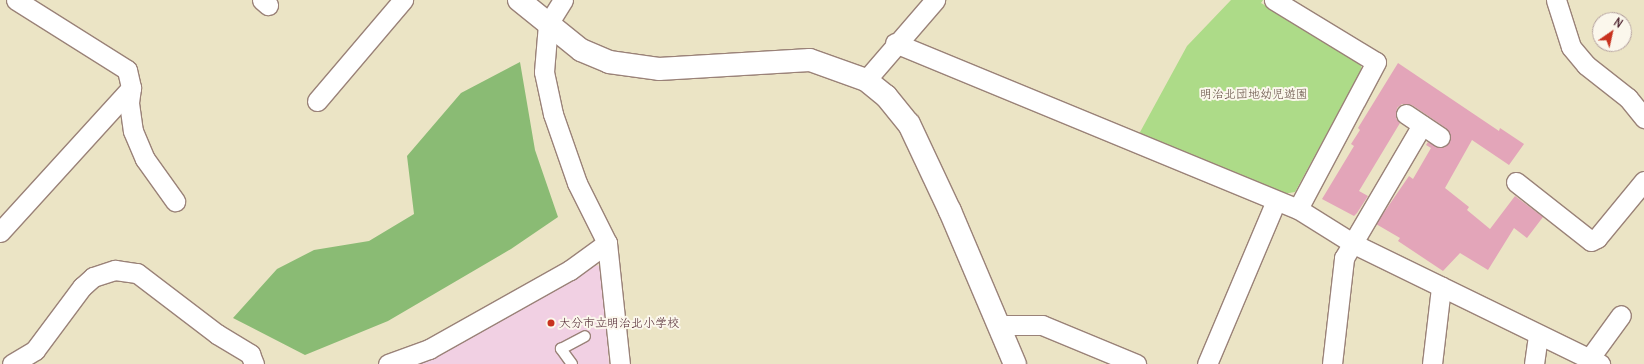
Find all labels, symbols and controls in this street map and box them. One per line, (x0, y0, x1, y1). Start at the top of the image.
north arrow (1592, 12, 1632, 52)
text: N (1611, 15, 1625, 31)
park label: 明治北団地幼児遊園 (1200, 87, 1308, 101)
place label: 大分市立明治北小学校 (559, 316, 679, 330)
marker: 大分市立明治北小学校 (546, 318, 556, 328)

